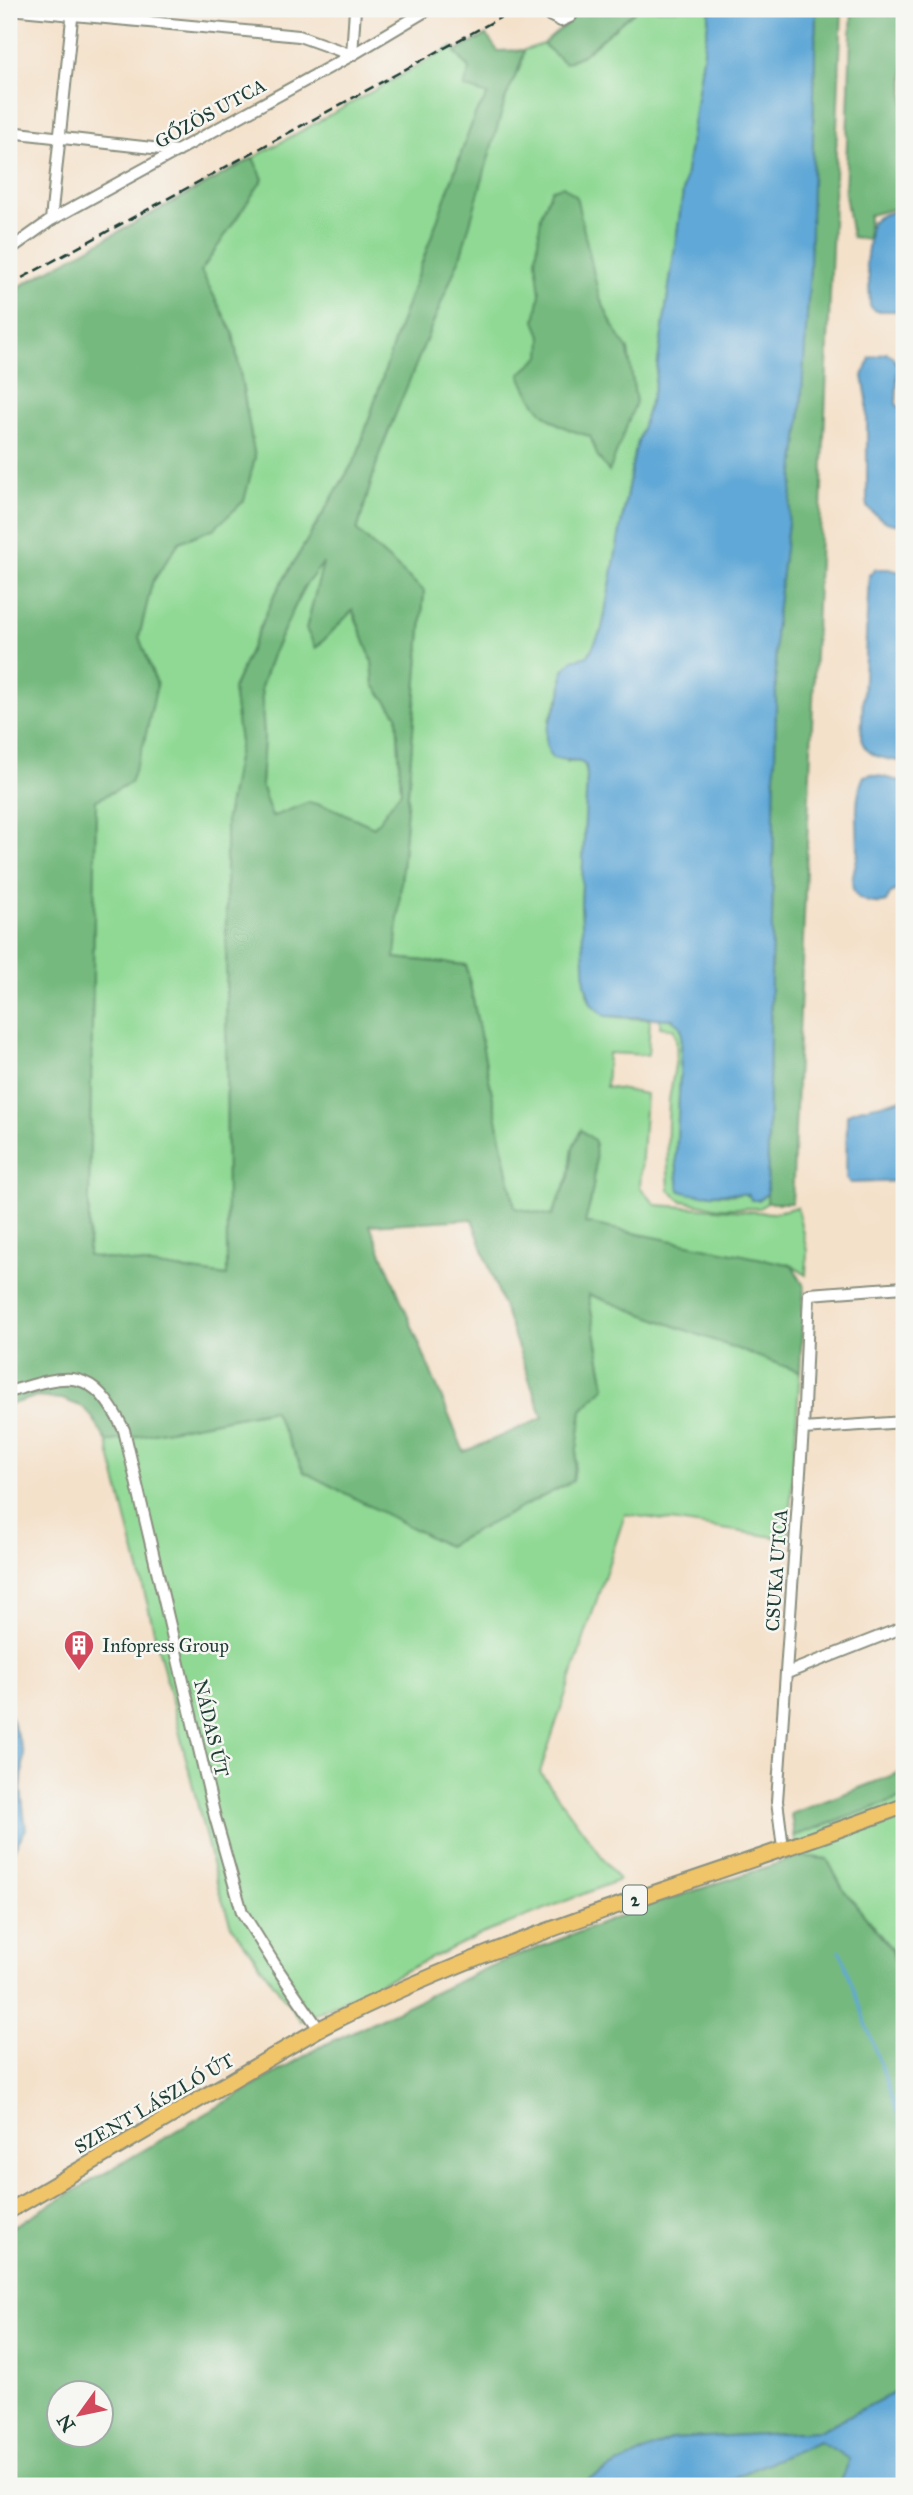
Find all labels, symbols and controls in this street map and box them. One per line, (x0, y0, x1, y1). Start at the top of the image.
street label: GŐZÖS UTCA (150, 72, 270, 153)
street label: CSUKA UTCA (761, 1508, 792, 1632)
building icon: Infopress Group (62, 1628, 96, 1672)
place label: Infopress Group (102, 1634, 229, 1657)
street label: NÁDAS ÚT (189, 1677, 235, 1779)
road number: 2 (623, 1886, 647, 1914)
street label: SZENT LÁSZLÓ ÚT (70, 2047, 238, 2159)
north arrow (46, 2380, 116, 2450)
text: N (52, 2410, 80, 2436)

